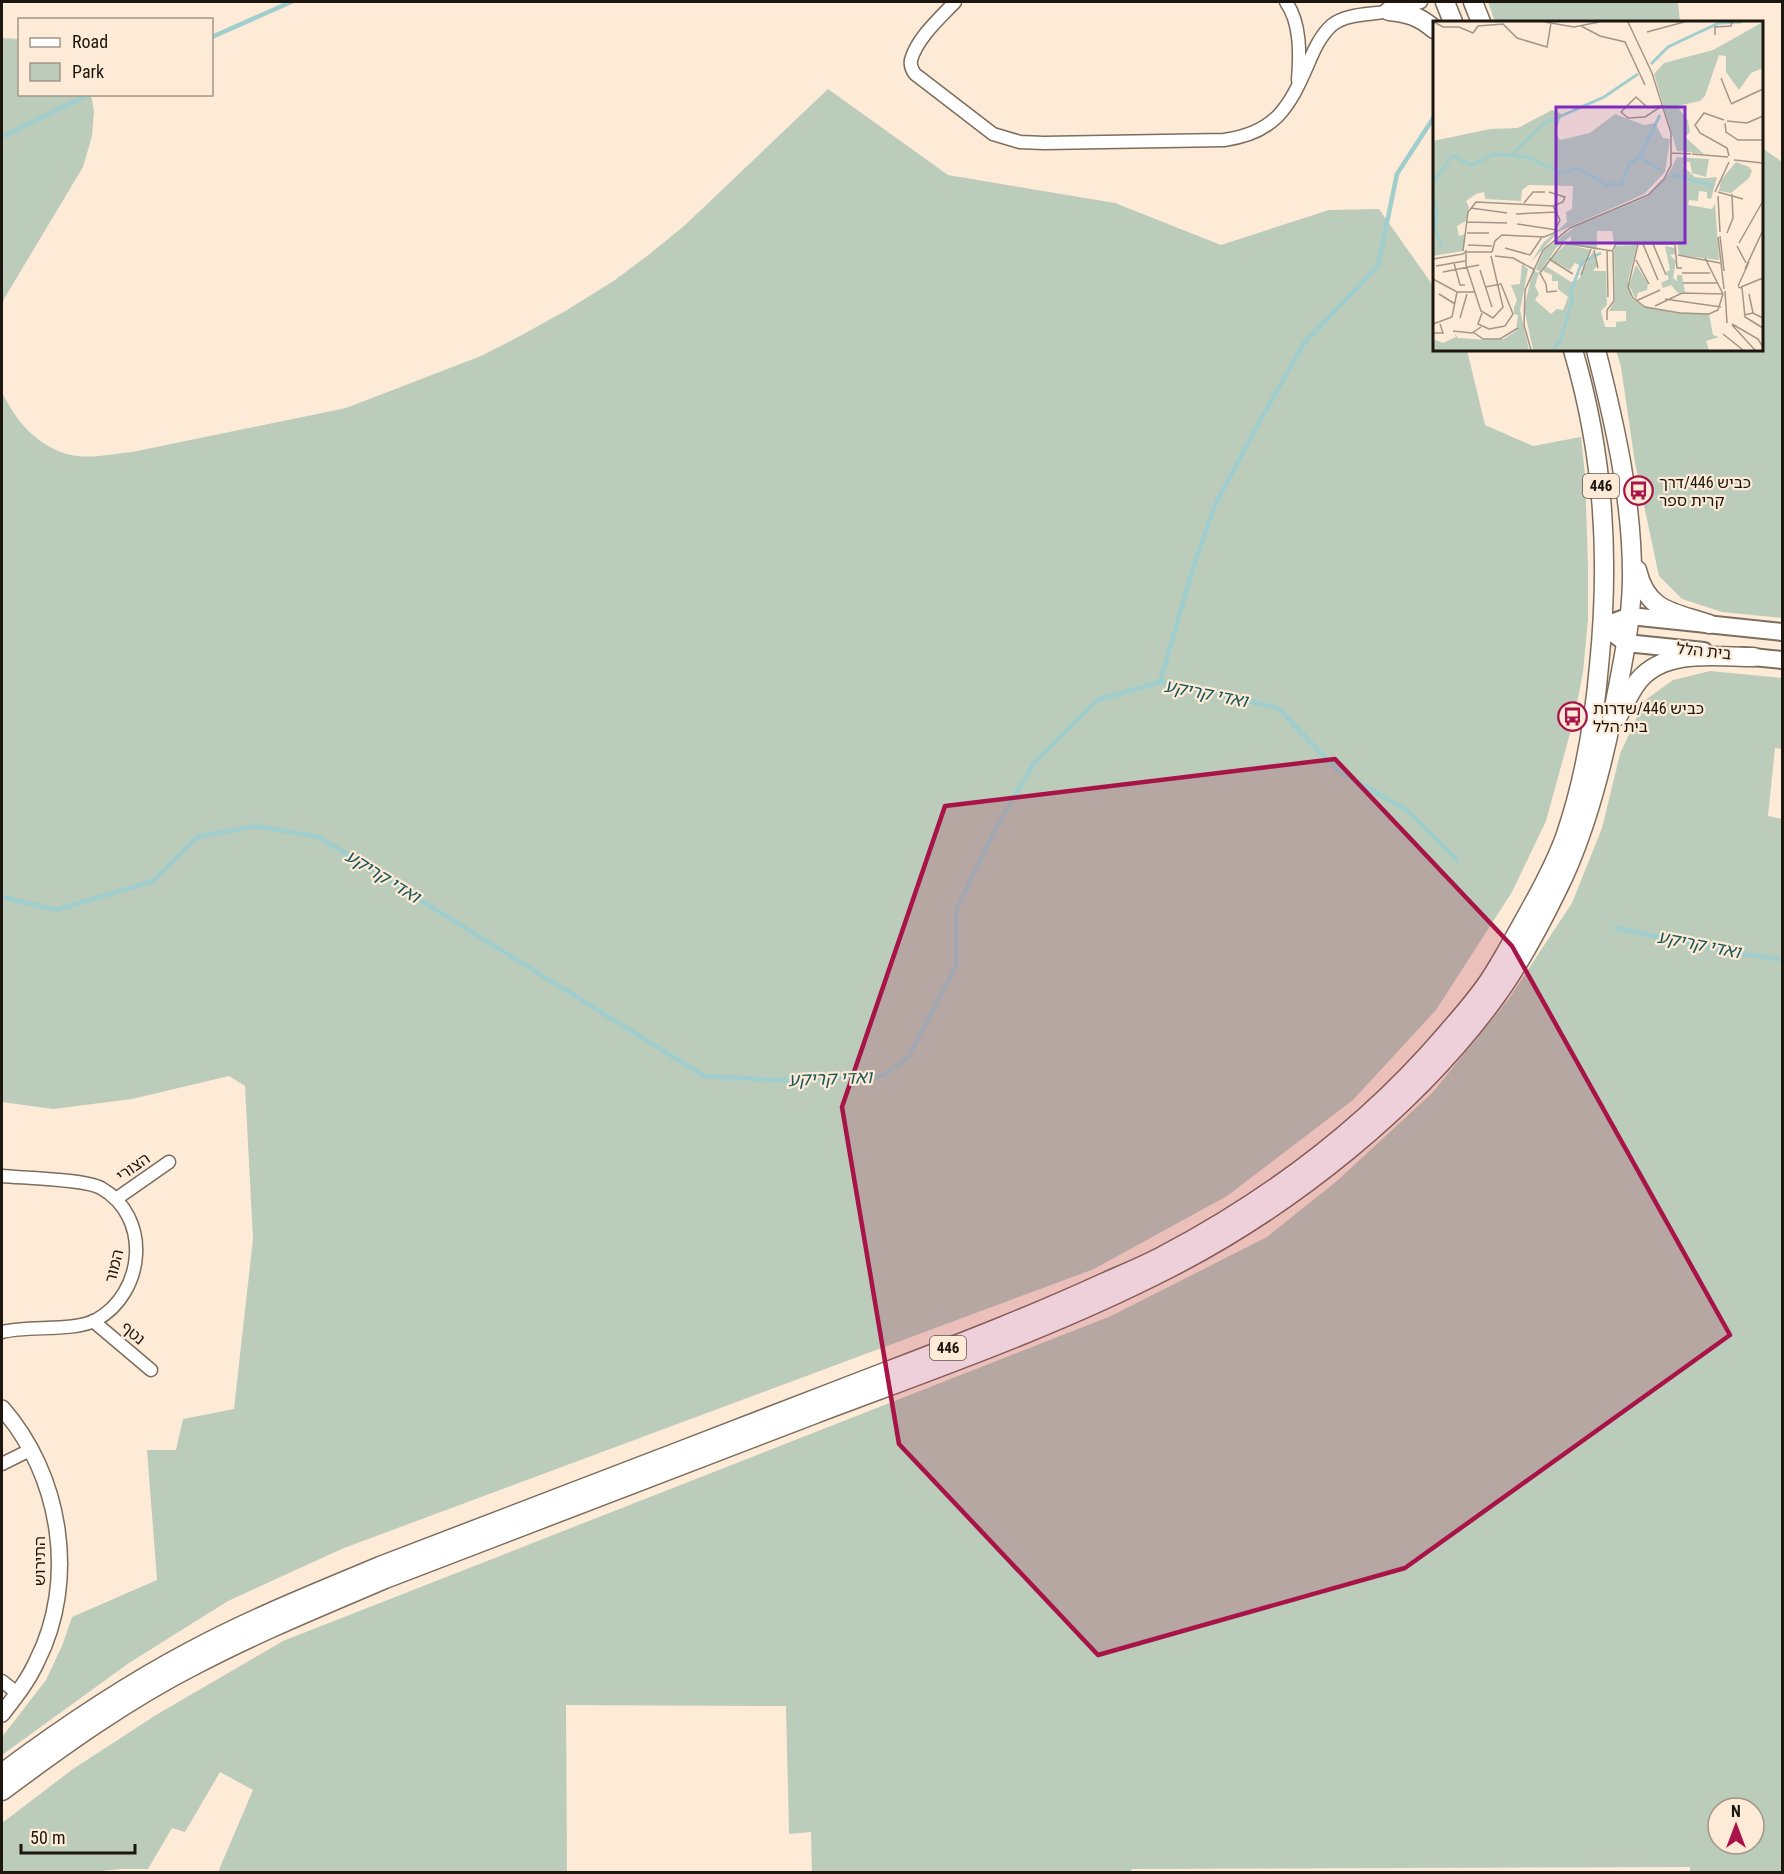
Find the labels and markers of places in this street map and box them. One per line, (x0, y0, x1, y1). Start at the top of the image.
place label: כביש 446/דרך קרית ספר (1659, 473, 1751, 510)
bus stop icon: כביש 446/דרך קרית ספר (1622, 475, 1654, 507)
place label: כביש 446/שדרות בית הלל (1593, 699, 1704, 736)
bus stop icon: כביש 446/שדרות בית הלל (1556, 701, 1588, 733)

